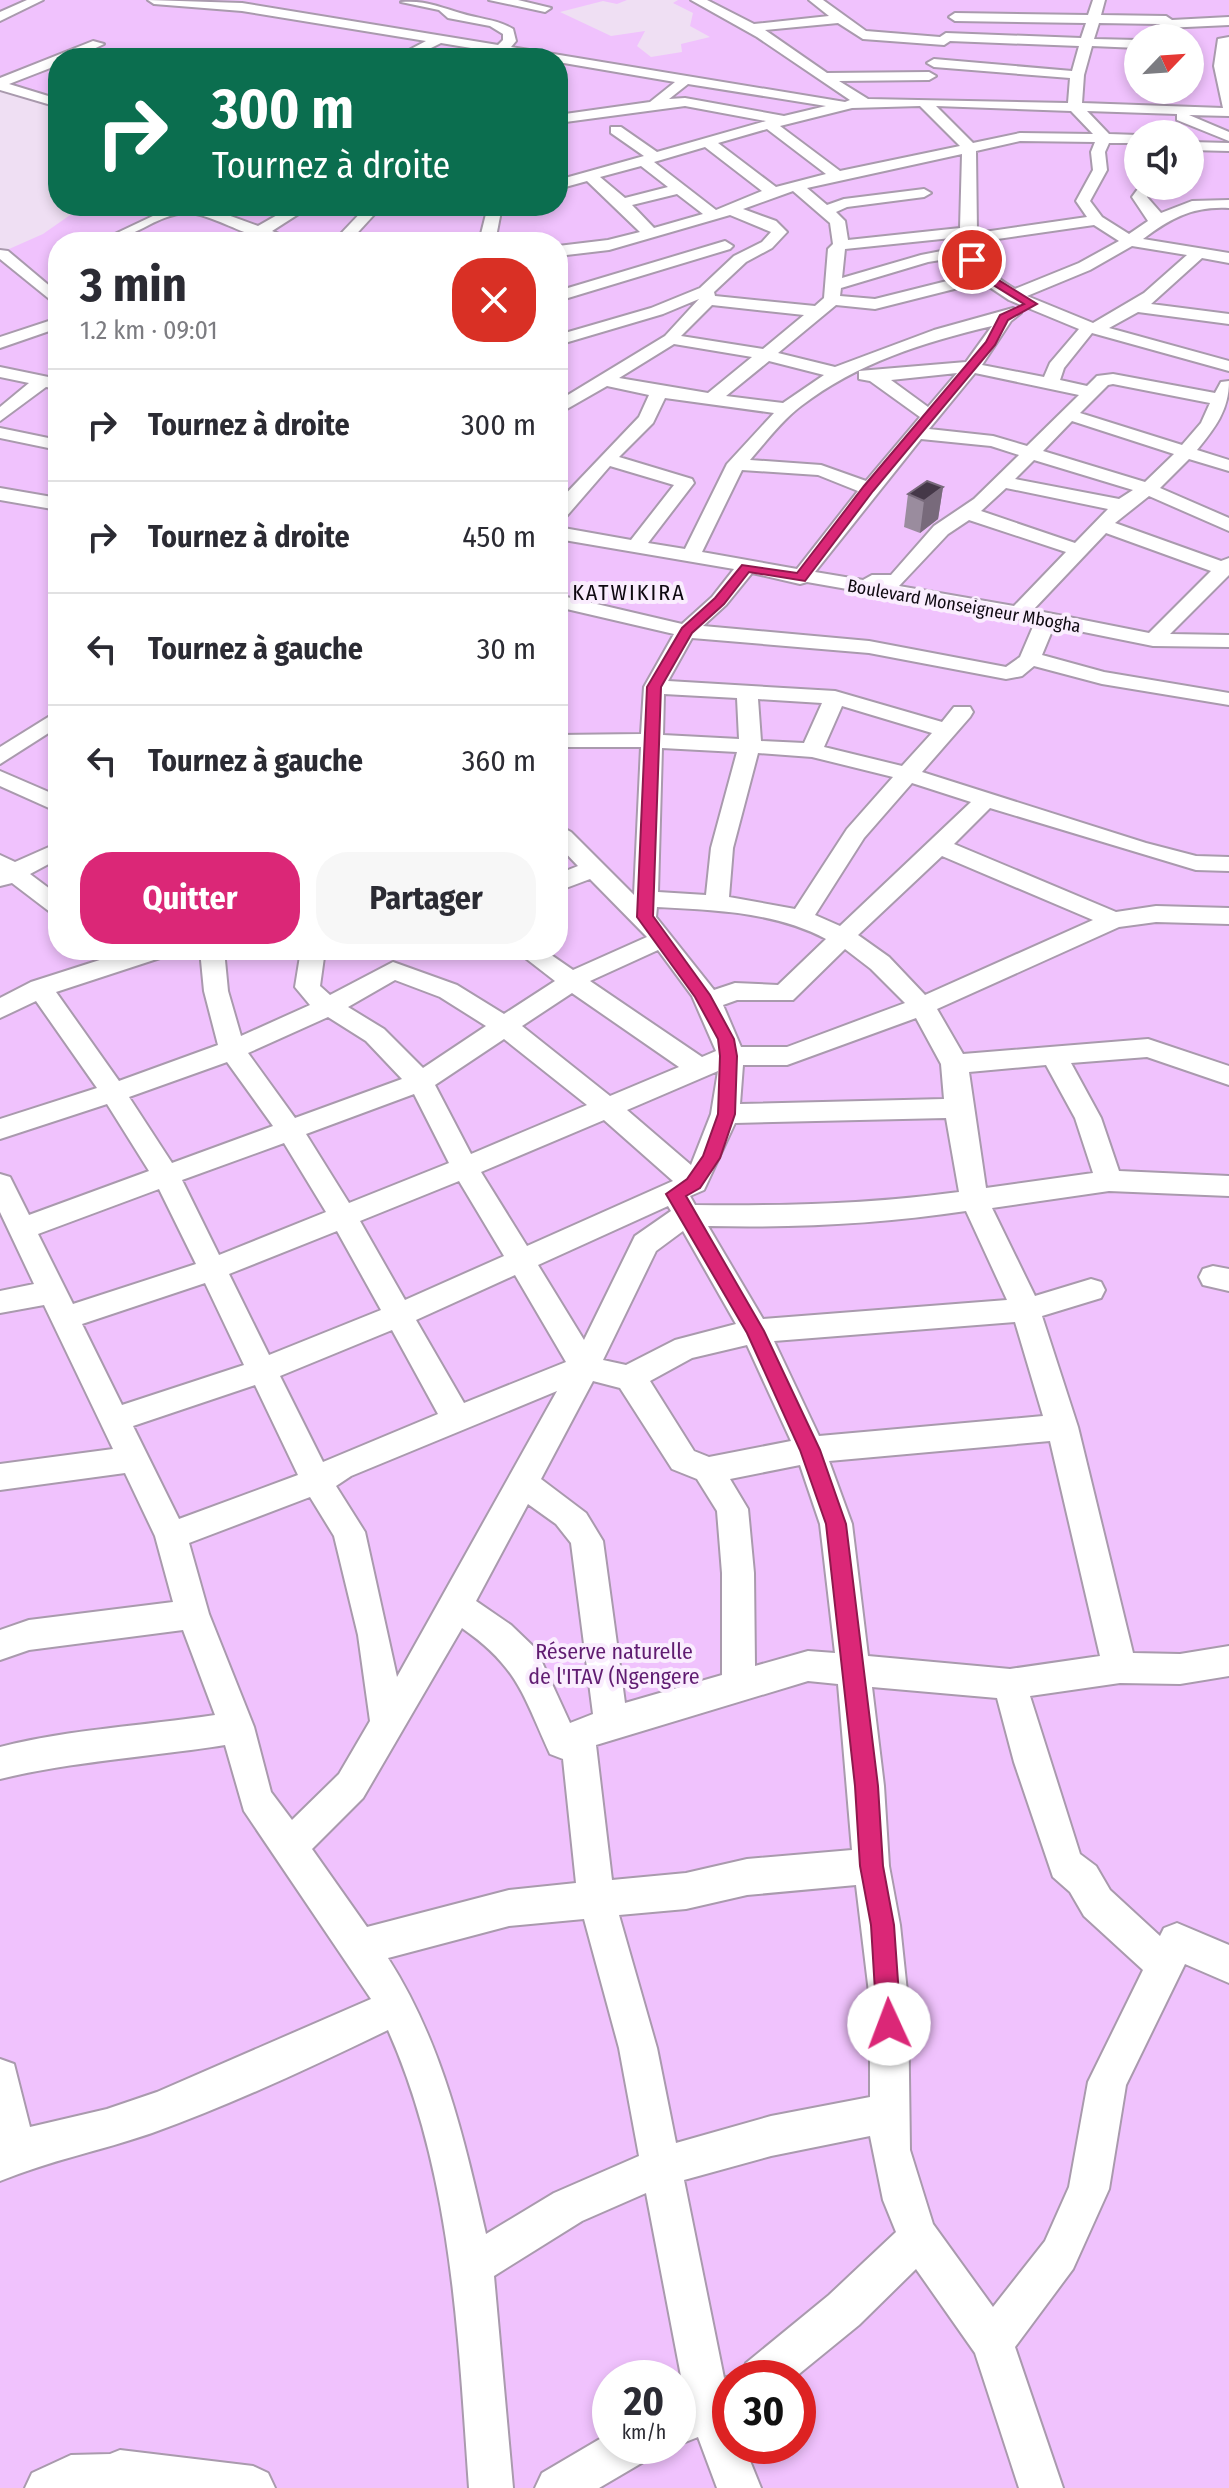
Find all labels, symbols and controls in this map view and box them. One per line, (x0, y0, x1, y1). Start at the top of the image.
north arrow (1124, 24, 1204, 104)
map controls (1124, 24, 1204, 200)
text: 300 m (212, 76, 354, 143)
icon: right (80, 80, 184, 184)
button: sound (1124, 120, 1204, 200)
text: Tournez à droite (212, 144, 450, 188)
pin (938, 226, 1006, 294)
icon: arrive (950, 238, 994, 282)
text: 3 min (80, 256, 187, 314)
button: close (452, 258, 536, 342)
text: 1.2 km · 09:01 (80, 315, 218, 346)
icon: right (80, 403, 124, 447)
text: Tournez à droite (148, 407, 350, 443)
text: 300 m (461, 407, 536, 443)
icon: right (80, 515, 124, 559)
text: Tournez à droite (148, 519, 350, 555)
text: 450 m (462, 519, 536, 555)
street label: Boulevard Monseigneur Mbogha (846, 575, 1083, 637)
district label: KATWIKIRA (572, 579, 686, 606)
icon: left (80, 627, 124, 671)
text: Tournez à gauche (148, 631, 363, 667)
text: 30 m (477, 631, 536, 667)
icon: left (80, 739, 124, 783)
text: Tournez à gauche (148, 743, 363, 779)
text: 360 m (462, 743, 536, 779)
button: Quitter (80, 852, 300, 944)
button: Partager (316, 852, 536, 944)
park label: Réserve naturelle de l'ITAV (Ngengere (528, 1638, 700, 1690)
position arrow (847, 1982, 931, 2066)
speed limit sign: 30 (712, 2360, 816, 2464)
text: 20 (624, 2378, 664, 2426)
text: km/h (622, 2420, 666, 2444)

